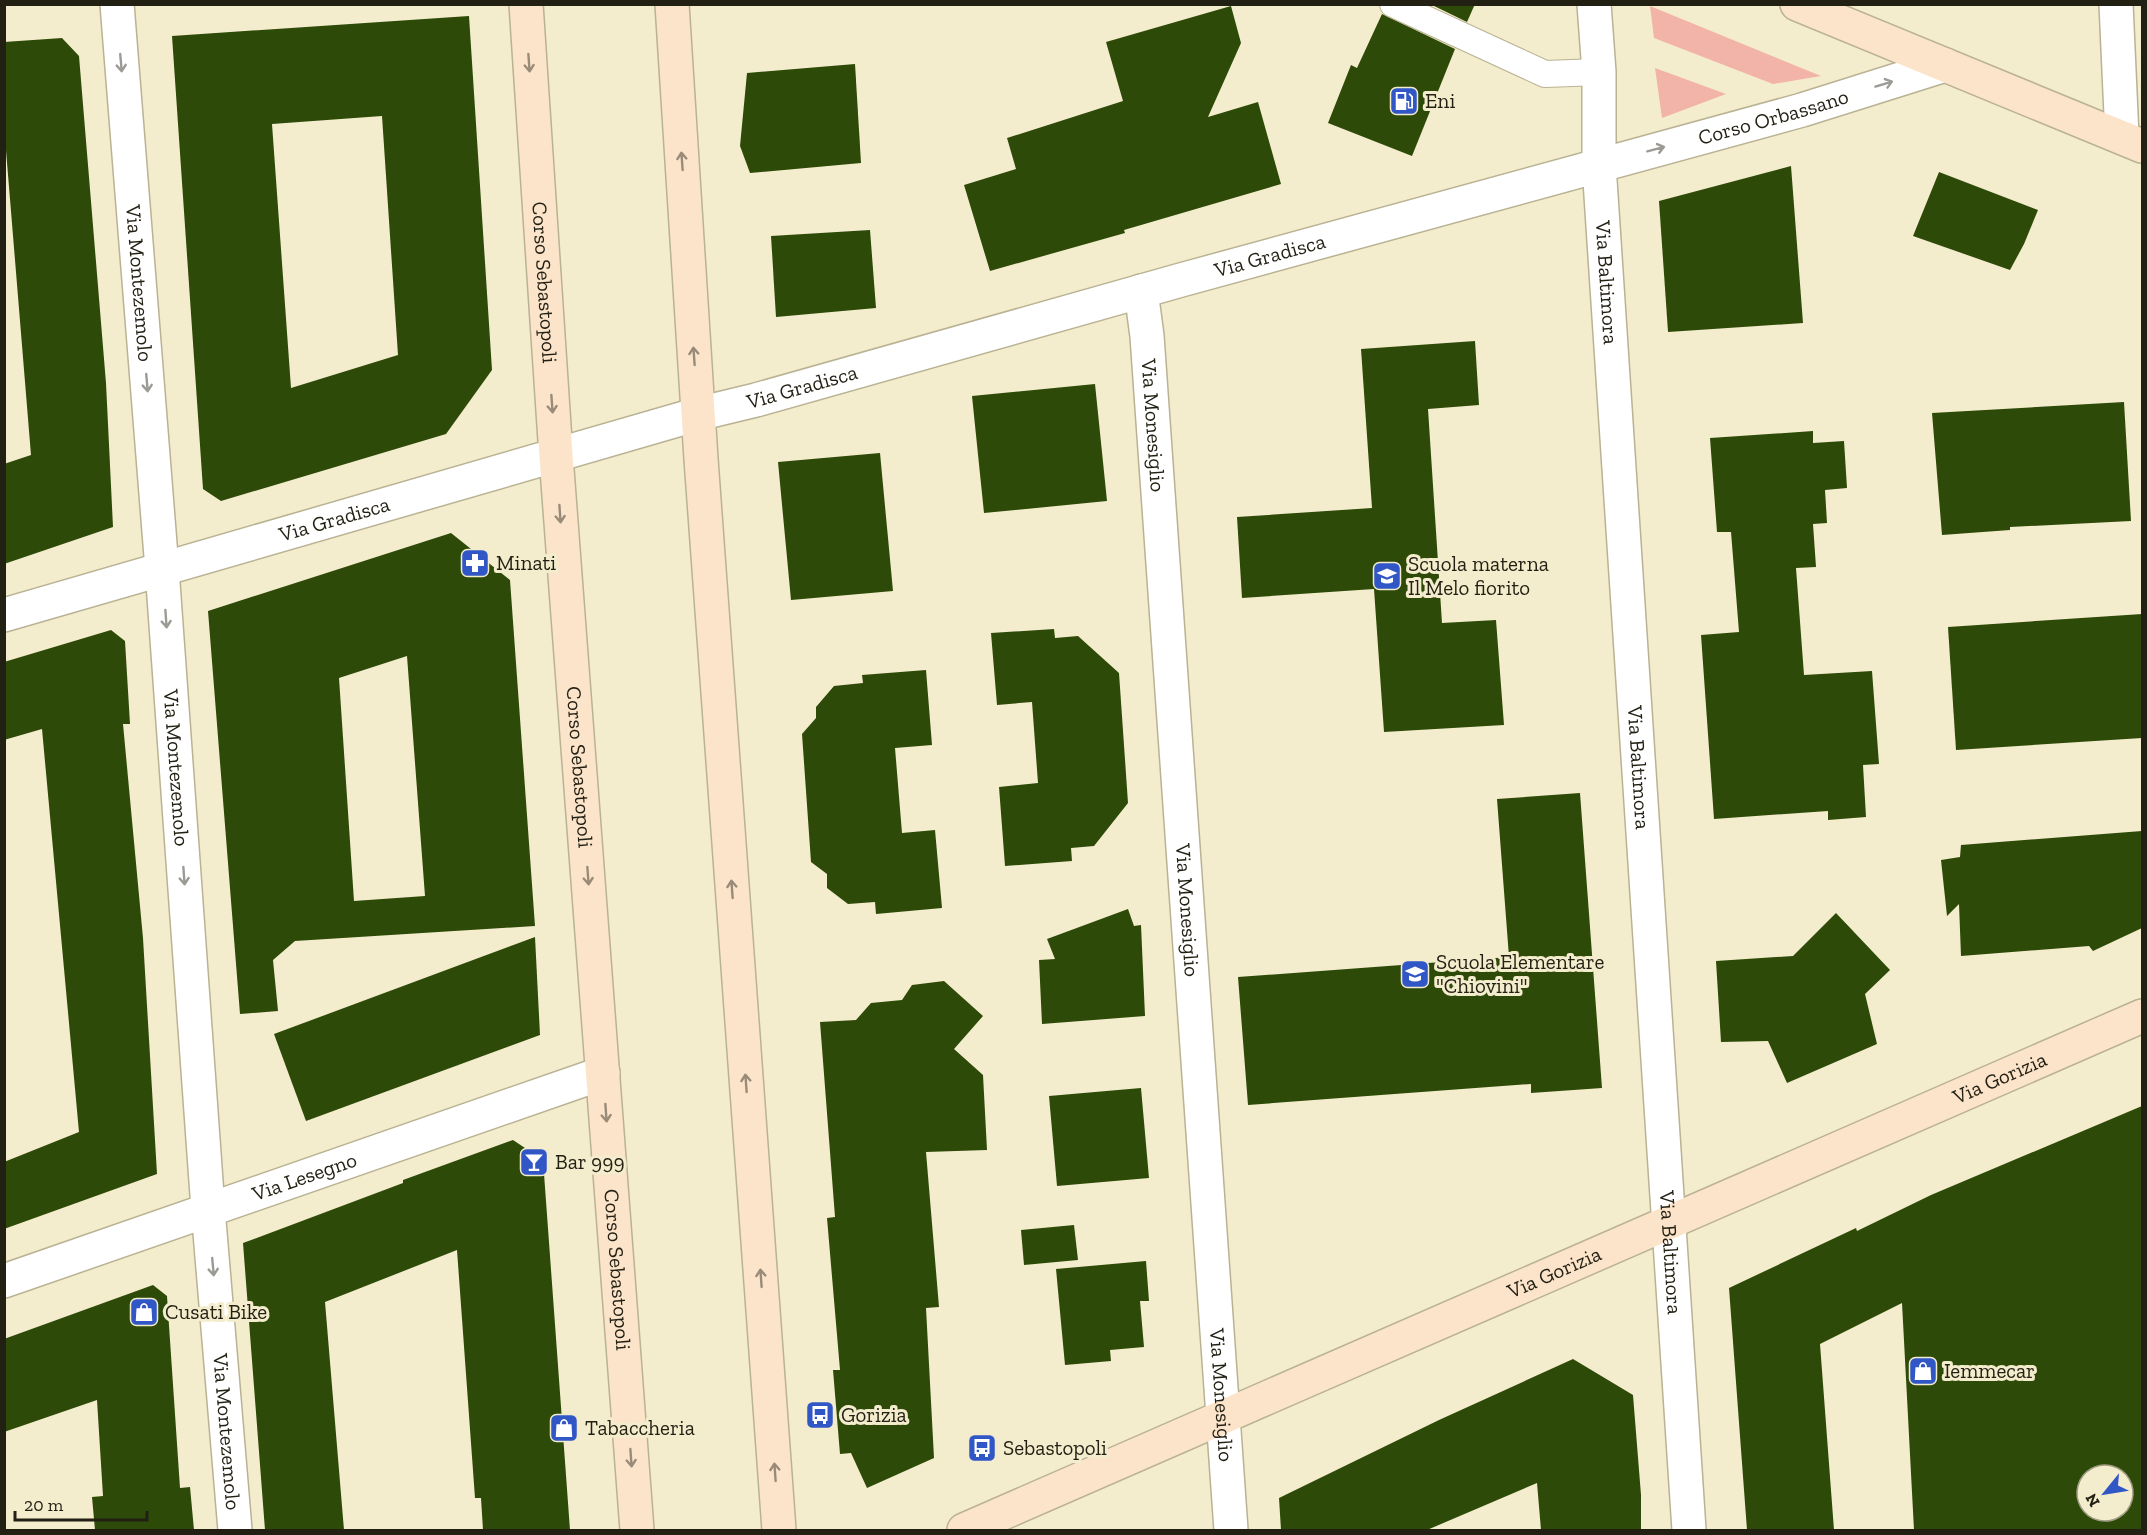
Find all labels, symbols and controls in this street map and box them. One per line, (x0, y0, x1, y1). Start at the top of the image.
one-way arrow (116, 52, 127, 72)
one-way arrow (524, 52, 535, 72)
one-way arrow (1874, 78, 1893, 89)
street label: Corso Orbassano (1695, 83, 1851, 150)
fuel station icon: Eni (1388, 85, 1420, 117)
place label: Eni (1425, 88, 1455, 113)
one-way arrow (1646, 142, 1665, 154)
one-way arrow (676, 152, 687, 172)
street label: Corso Sebastopoli (527, 201, 563, 364)
street label: Via Montezemolo (121, 203, 158, 363)
street label: Via Baltimora (1591, 219, 1624, 345)
street label: Via Gradisca (1211, 228, 1328, 283)
one-way arrow (689, 346, 700, 366)
street label: Via Monesiglio (1137, 357, 1171, 493)
street label: Via Gradisca (743, 359, 860, 414)
one-way arrow (142, 372, 153, 392)
one-way arrow (547, 394, 558, 414)
street label: Via Gradisca (275, 491, 393, 547)
one-way arrow (555, 504, 566, 524)
pharmacy icon: Minati (459, 547, 491, 579)
place label: Minati (496, 550, 556, 575)
place label: Scuola materna Il Melo fiorito (1408, 551, 1549, 600)
school or university icon: Scuola materna Il Melo fiorito (1371, 560, 1403, 592)
one-way arrow (160, 609, 171, 629)
street label: Corso Sebastopoli (561, 685, 599, 849)
street label: Via Montezemolo (159, 687, 195, 847)
street label: Via Baltimora (1623, 704, 1656, 830)
street label: Via Monesiglio (1171, 842, 1205, 978)
one-way arrow (179, 866, 190, 886)
one-way arrow (583, 866, 594, 886)
one-way arrow (726, 879, 737, 899)
place label: Scuola Elementare "Chiovini" (1436, 949, 1605, 998)
school or university icon: Scuola Elementare "Chiovini" (1399, 958, 1431, 990)
street label: Via Gorizia (1948, 1046, 2050, 1109)
one-way arrow (741, 1074, 752, 1094)
one-way arrow (601, 1102, 612, 1122)
bar icon: Bar 999 (518, 1146, 550, 1178)
street label: Via Lesegno (248, 1147, 360, 1206)
place label: Bar 999 (555, 1149, 625, 1174)
street label: Corso Sebastopoli (599, 1188, 636, 1351)
street label: Via Baltimora (1655, 1189, 1688, 1315)
street label: Via Gorizia (1502, 1241, 1605, 1304)
one-way arrow (208, 1257, 219, 1277)
one-way arrow (755, 1268, 766, 1288)
shop icon: Cusati Bike (128, 1296, 160, 1328)
place label: Cusati Bike (165, 1299, 267, 1324)
street label: Via Monesiglio (1205, 1326, 1239, 1462)
street label: Via Montezemolo (208, 1351, 246, 1511)
shop icon: Iemmecar (1907, 1355, 1939, 1387)
place label: Iemmecar (1944, 1358, 2035, 1383)
bus stop icon: Gorizia (804, 1399, 836, 1431)
place label: Gorizia (841, 1402, 907, 1427)
shop icon: Tabaccheria (548, 1412, 580, 1444)
place label: Tabaccheria (585, 1415, 695, 1440)
bus stop icon: Sebastopoli (966, 1432, 998, 1464)
place label: Sebastopoli (1003, 1435, 1107, 1460)
one-way arrow (626, 1447, 637, 1467)
one-way arrow (769, 1463, 780, 1483)
north arrow (2075, 1463, 2135, 1523)
scale bar (15, 1484, 147, 1522)
text: N (2081, 1490, 2104, 1510)
text: 20 m (24, 1494, 64, 1516)

